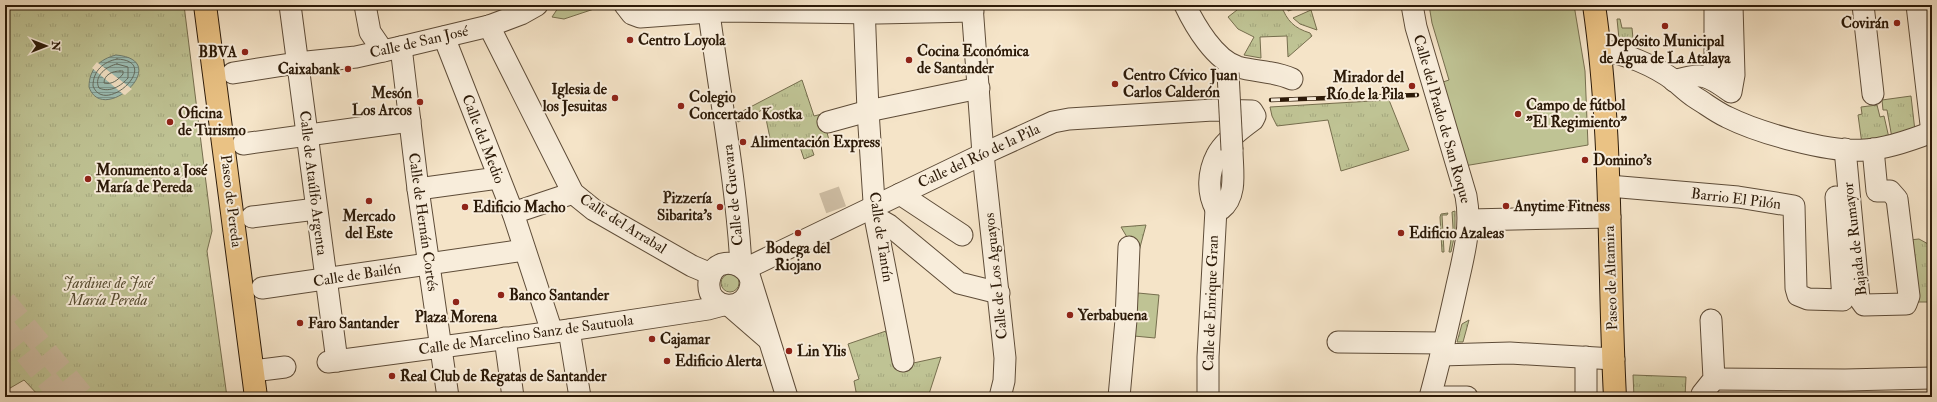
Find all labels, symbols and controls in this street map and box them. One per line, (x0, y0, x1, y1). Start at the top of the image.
place label: Covirán (1841, 14, 1889, 33)
marker: Covirán (1892, 18, 1902, 28)
street label: Calle de San José (368, 21, 471, 64)
marker: Depósito Municipal de Agua de La Atalaya (1660, 21, 1670, 31)
north arrow (26, 26, 66, 66)
place label: Centro Loyola (638, 31, 726, 51)
street label: Calle del Prado de San Roque (1409, 32, 1475, 206)
place label: Depósito Municipal de Agua de La Atalaya (1599, 32, 1731, 69)
marker: Centro Loyola (625, 35, 635, 45)
text: N (49, 40, 62, 52)
place label: Cocina Económica de Santander (917, 42, 1030, 78)
place label: BBVA (198, 43, 237, 62)
marker: BBVA (240, 47, 250, 57)
marker: Cocina Económica de Santander (904, 55, 914, 65)
place label: Caixabank (278, 60, 341, 79)
marker: Caixabank (343, 64, 353, 74)
place label: Centro Cívico Juan Carlos Calderón (1123, 66, 1238, 102)
place label: Mirador del Río de la Pila (1326, 68, 1405, 104)
marker: Centro Cívico Juan Carlos Calderón (1110, 79, 1120, 89)
place label: Iglesia de los Jesuitas (542, 80, 608, 117)
marker: Mirador del Río de la Pila (1407, 81, 1417, 91)
place label: Mesón Los Arcos (352, 84, 412, 120)
place label: Colegio Concertado Kostka (689, 88, 803, 124)
street label: Calle del Medio (457, 92, 509, 186)
marker: Iglesia de los Jesuitas (610, 93, 620, 103)
place label: Campo de fútbol "El Regimiento" (1526, 96, 1627, 133)
marker: Mesón Los Arcos (415, 97, 425, 107)
marker: Colegio Concertado Kostka (676, 101, 686, 111)
place label: Oficina de Turismo (178, 104, 246, 140)
marker: Campo de fútbol "El Regimiento" (1513, 109, 1523, 119)
street label: Calle de Ataúlfo Argenta (295, 110, 331, 257)
marker: Oficina de Turismo (165, 117, 175, 127)
street label: Calle del Río de la Pila (915, 119, 1044, 193)
place label: Alimentación Express (750, 133, 880, 153)
marker: Alimentación Express (738, 137, 748, 147)
street label: Calle de Guevara (718, 143, 748, 247)
street label: Calle de Hernán Cortés (404, 151, 442, 293)
place label: Domino's (1593, 151, 1652, 170)
street label: Paseo de Pereda (216, 154, 246, 249)
marker: Domino's (1580, 155, 1590, 165)
place label: Monumento a José María de Pereda (95, 161, 208, 197)
marker: Monumento a José María de Pereda (83, 174, 93, 184)
street label: Bajada de Rumayor (1839, 181, 1871, 297)
street label: Barrio El Pilón (1690, 184, 1782, 214)
place label: Pizzería Sibarita's (657, 189, 713, 225)
street label: Calle del Arrabal (576, 190, 670, 258)
street label: Calle de Tantín (865, 191, 898, 284)
marker: Mercado del Este (364, 196, 374, 206)
place label: Anytime Fitness (1513, 197, 1610, 217)
place label: Edificio Macho (473, 198, 566, 217)
marker: Anytime Fitness (1501, 201, 1511, 211)
marker: Edificio Macho (460, 202, 470, 212)
marker: Pizzería Sibarita's (715, 202, 725, 212)
place label: Mercado del Este (342, 207, 396, 243)
street label: Calle de Los Aguayos (980, 212, 1012, 340)
place label: Edificio Azaleas (1409, 224, 1504, 243)
street label: Paseo de Altamira (1600, 224, 1622, 331)
marker: Bodega del Riojano (793, 228, 803, 238)
marker: Edificio Azaleas (1396, 228, 1406, 238)
street label: Calle de Enrique Gran (1199, 234, 1223, 371)
place label: Bodega del Riojano (766, 239, 831, 275)
street label: Calle de Bailén (312, 259, 403, 291)
park label: Jardines de José María Pereda (63, 274, 156, 310)
place label: Banco Santander (509, 286, 610, 305)
marker: Banco Santander (496, 290, 506, 300)
marker: Plaza Morena (451, 297, 461, 307)
place label: Yerbabuena (1077, 306, 1148, 325)
place label: Plaza Morena (415, 308, 498, 327)
street label: Calle de Marcelino Sanz de Sautuola (417, 310, 635, 359)
marker: Yerbabuena (1065, 310, 1075, 320)
place label: Faro Santander (308, 314, 400, 333)
marker: Faro Santander (295, 318, 305, 328)
place label: Cajamar (660, 330, 711, 349)
marker: Cajamar (647, 334, 657, 344)
place label: Lin Ylis (797, 342, 846, 361)
marker: Lin Ylis (784, 346, 794, 356)
place label: Edificio Alerta (675, 352, 763, 371)
marker: Edificio Alerta (662, 356, 672, 366)
place label: Real Club de Regatas de Santander (400, 367, 607, 387)
marker: Real Club de Regatas de Santander (387, 371, 397, 381)

